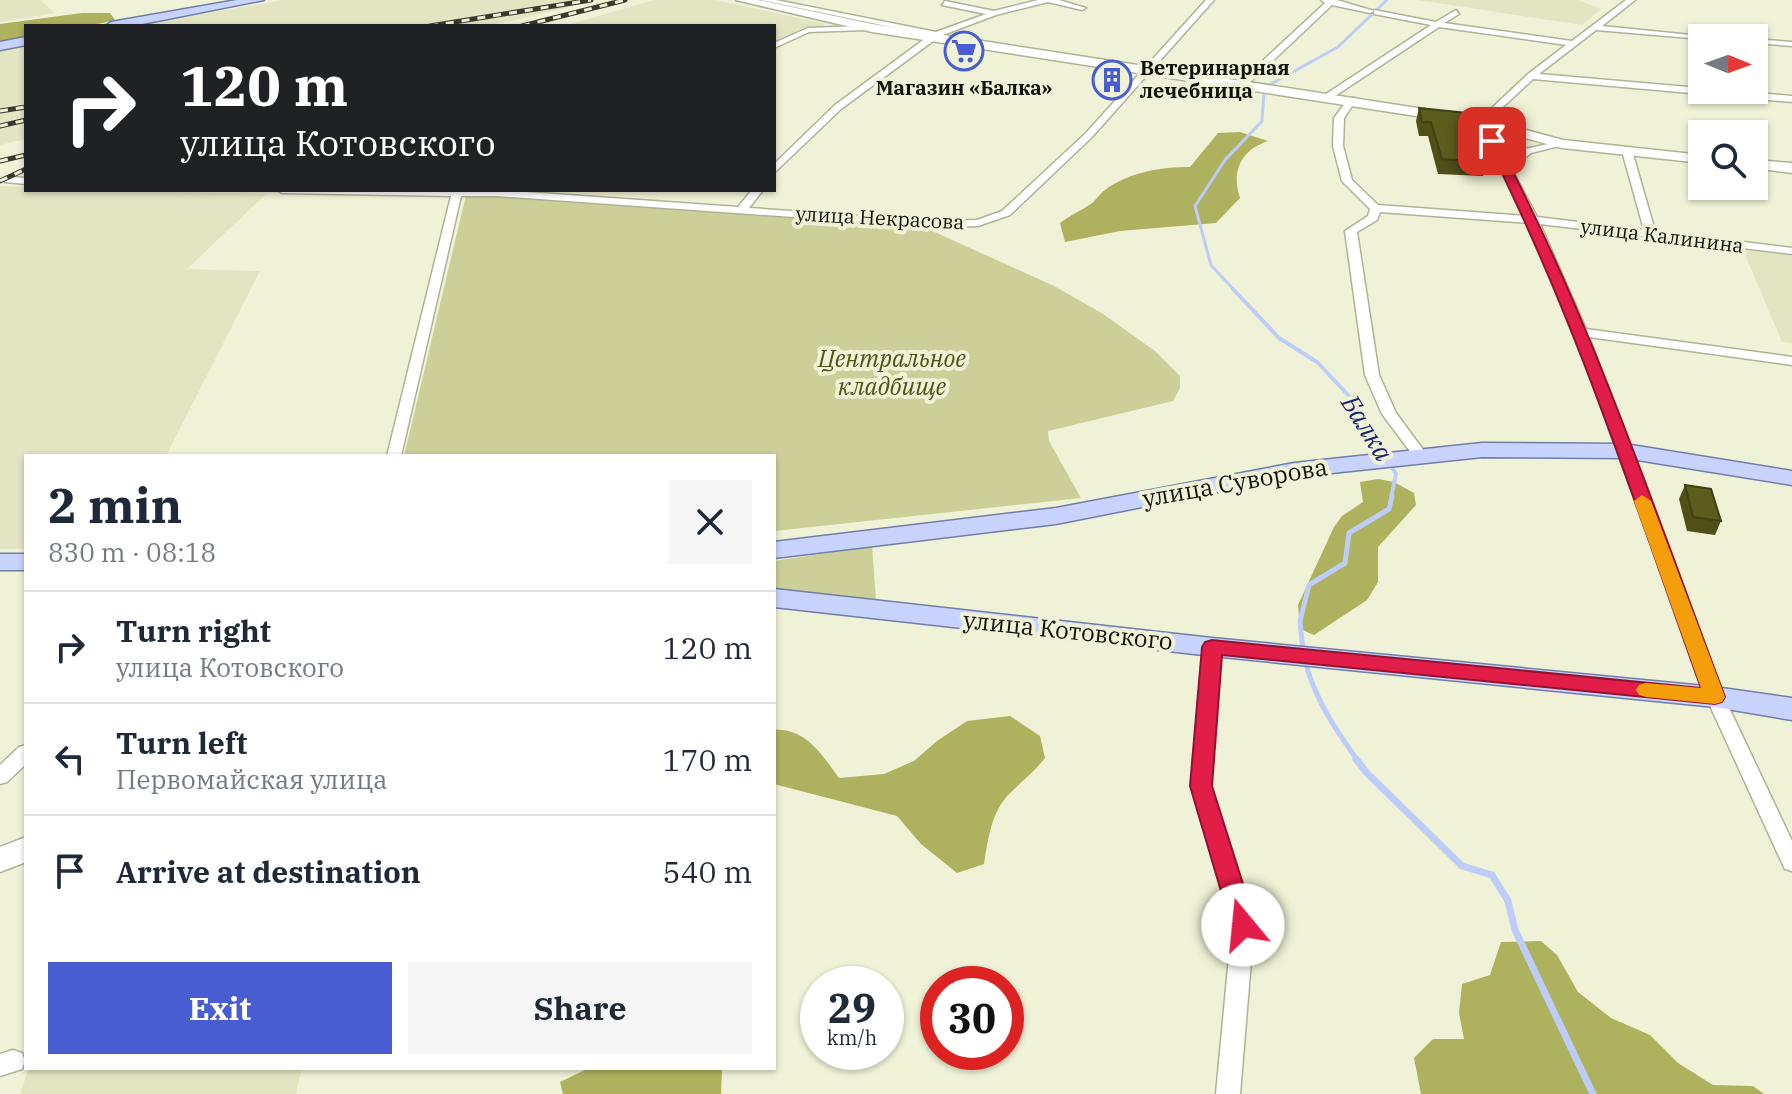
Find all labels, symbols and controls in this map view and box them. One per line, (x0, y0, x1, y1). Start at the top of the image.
north arrow (1688, 24, 1768, 104)
map controls (1688, 24, 1768, 200)
supermarket icon: Магазин «Балка» (943, 30, 985, 72)
text: 120 m (180, 49, 348, 121)
place label: Ветеринарная лечебница (1139, 54, 1290, 104)
icon: right (48, 56, 152, 160)
building icon: Ветеринарная лечебница (1091, 59, 1133, 101)
place label: Магазин «Балка» (876, 74, 1052, 101)
pin (1458, 107, 1526, 175)
text: улица Котовского (180, 119, 496, 166)
icon: arrive (1470, 119, 1514, 163)
button: search (1688, 120, 1768, 200)
street label: улица Некрасова (795, 200, 965, 235)
street label: улица Калинина (1579, 212, 1745, 259)
park label: Центральное кладбище (817, 342, 966, 402)
water label: Балка (1334, 387, 1401, 467)
street label: улица Суворова (1140, 450, 1330, 514)
text: 2 min (48, 474, 182, 536)
button: close (668, 480, 752, 564)
text: 830 m · 08:18 (48, 535, 216, 569)
street label: улица Котовского (962, 603, 1174, 657)
text: Turn right (116, 611, 271, 650)
icon: right (48, 625, 92, 669)
text: 120 m (662, 628, 752, 667)
text: улица Котовского (116, 650, 344, 684)
text: Turn left (116, 723, 248, 762)
icon: left (48, 737, 92, 781)
text: 170 m (662, 740, 752, 779)
text: Первомайская улица (116, 762, 387, 796)
icon: arrive (48, 849, 92, 893)
text: Arrive at destination (116, 852, 421, 891)
text: 540 m (662, 852, 752, 891)
position arrow (1201, 883, 1285, 967)
button: Exit (48, 962, 392, 1054)
button: Share (408, 962, 752, 1054)
speed limit sign: 30 (920, 966, 1024, 1070)
text: 29 (828, 982, 876, 1034)
text: km/h (827, 1024, 877, 1051)

